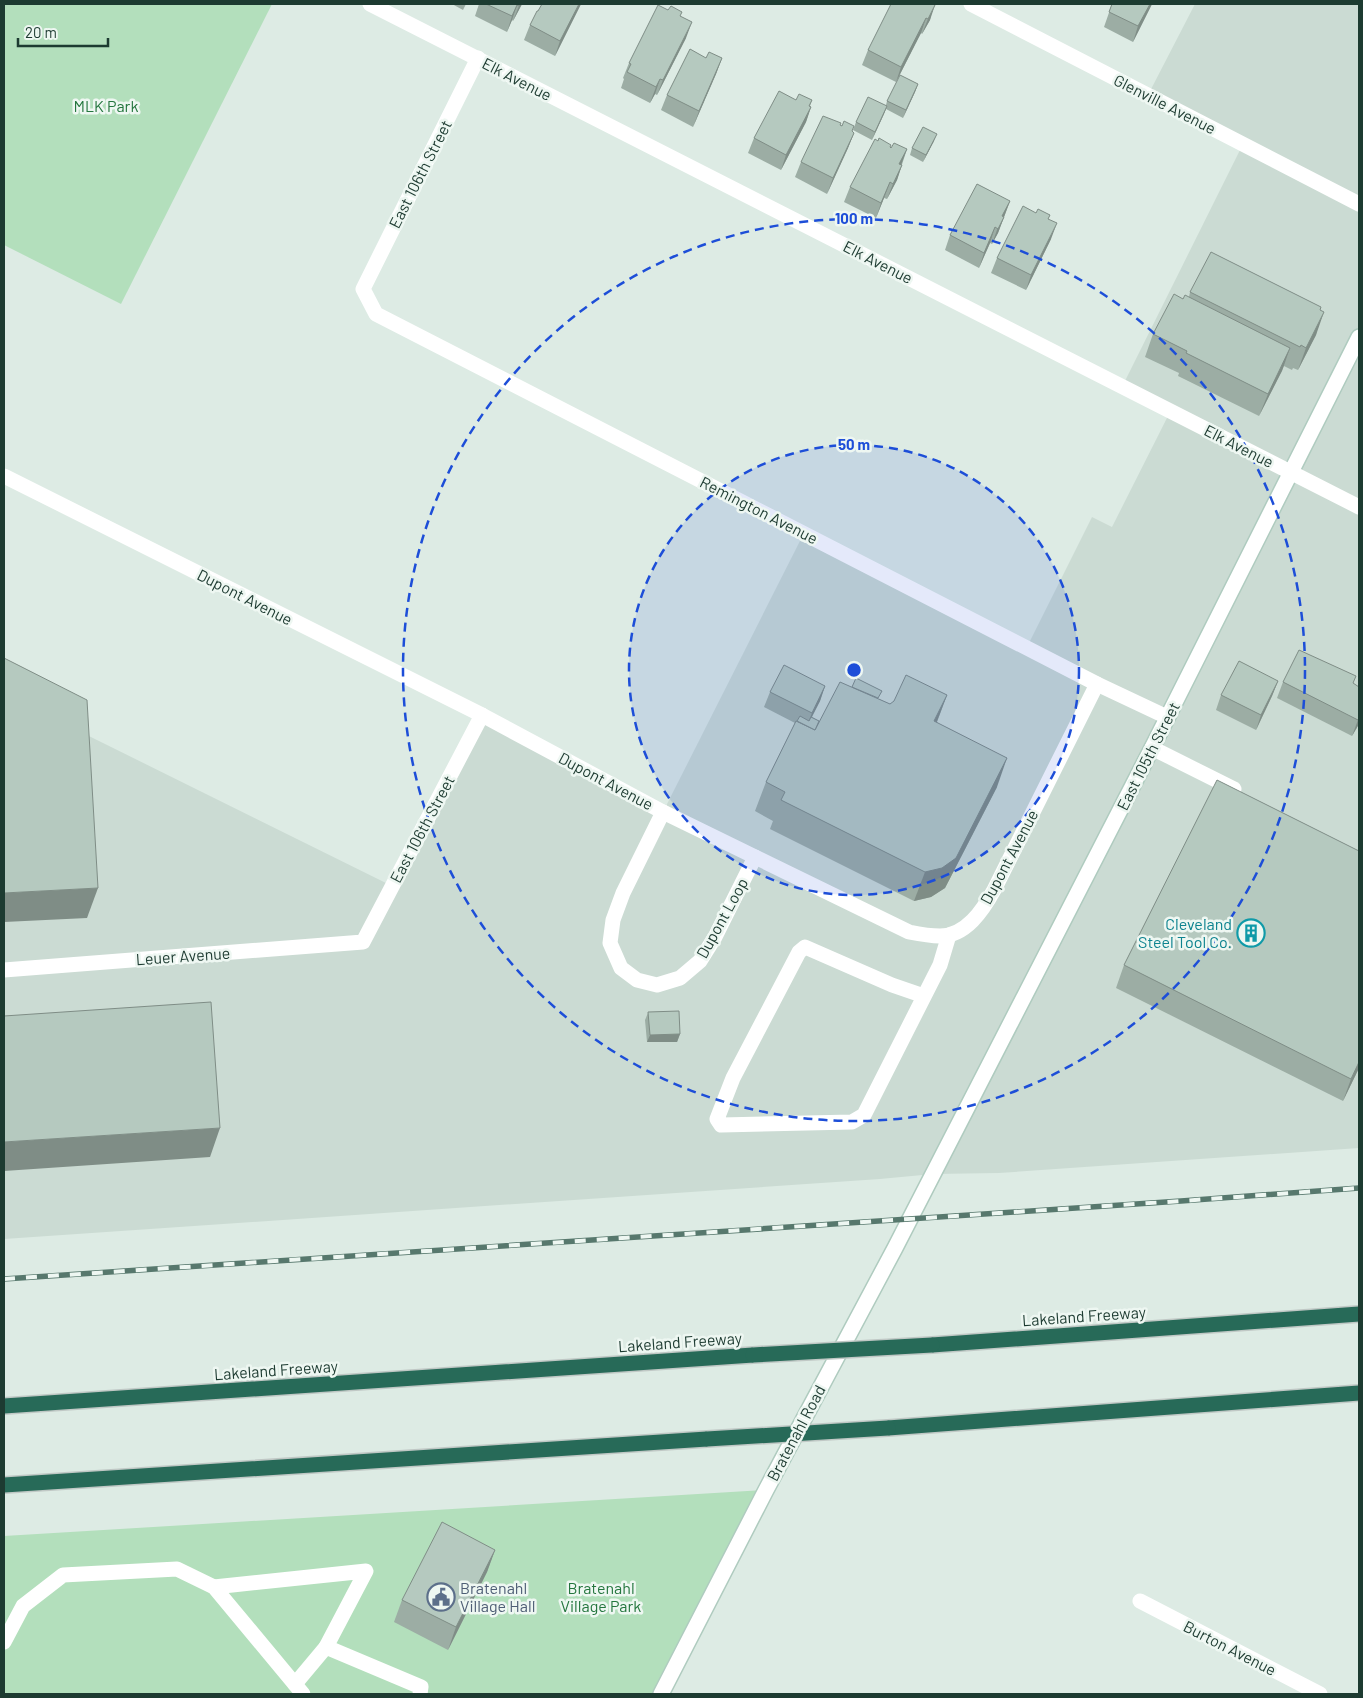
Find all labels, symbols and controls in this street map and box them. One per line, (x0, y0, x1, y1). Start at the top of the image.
scale bar (18, 15, 108, 47)
text: 20 m (25, 23, 57, 41)
street label: Elk Avenue (479, 53, 555, 104)
street label: Glenville Avenue (1111, 70, 1219, 137)
park label: MLK Park (74, 96, 138, 115)
street label: East 106th Street (384, 117, 455, 231)
text: 100 m (835, 209, 873, 227)
street label: Elk Avenue (840, 236, 916, 287)
street label: Elk Avenue (1201, 420, 1277, 471)
text: 50 m (838, 435, 870, 453)
street label: Remington Avenue (697, 472, 821, 547)
street label: Dupont Avenue (194, 564, 296, 629)
centre of rings (845, 661, 863, 679)
street label: East 105th Street (1112, 699, 1183, 813)
street label: Dupont Avenue (556, 748, 657, 813)
street label: East 106th Street (385, 772, 458, 886)
street label: Dupont Avenue (976, 806, 1041, 907)
street label: Dupont Loop (692, 874, 751, 961)
place label: Cleveland Steel Tool Co. (1138, 914, 1232, 951)
building icon: Cleveland Steel Tool Co. (1236, 918, 1266, 948)
street label: Leuer Avenue (135, 943, 231, 968)
street label: Lakeland Freeway (1021, 1302, 1147, 1329)
street label: Lakeland Freeway (617, 1328, 743, 1355)
street label: Lakeland Freeway (213, 1356, 339, 1383)
street label: Bratenahl Road (762, 1382, 829, 1484)
place label: Bratenahl Village Hall (460, 1578, 535, 1615)
park label: Bratenahl Village Park (561, 1578, 641, 1615)
public building icon: Bratenahl Village Hall (426, 1582, 456, 1612)
street label: Burton Avenue (1181, 1616, 1280, 1679)

